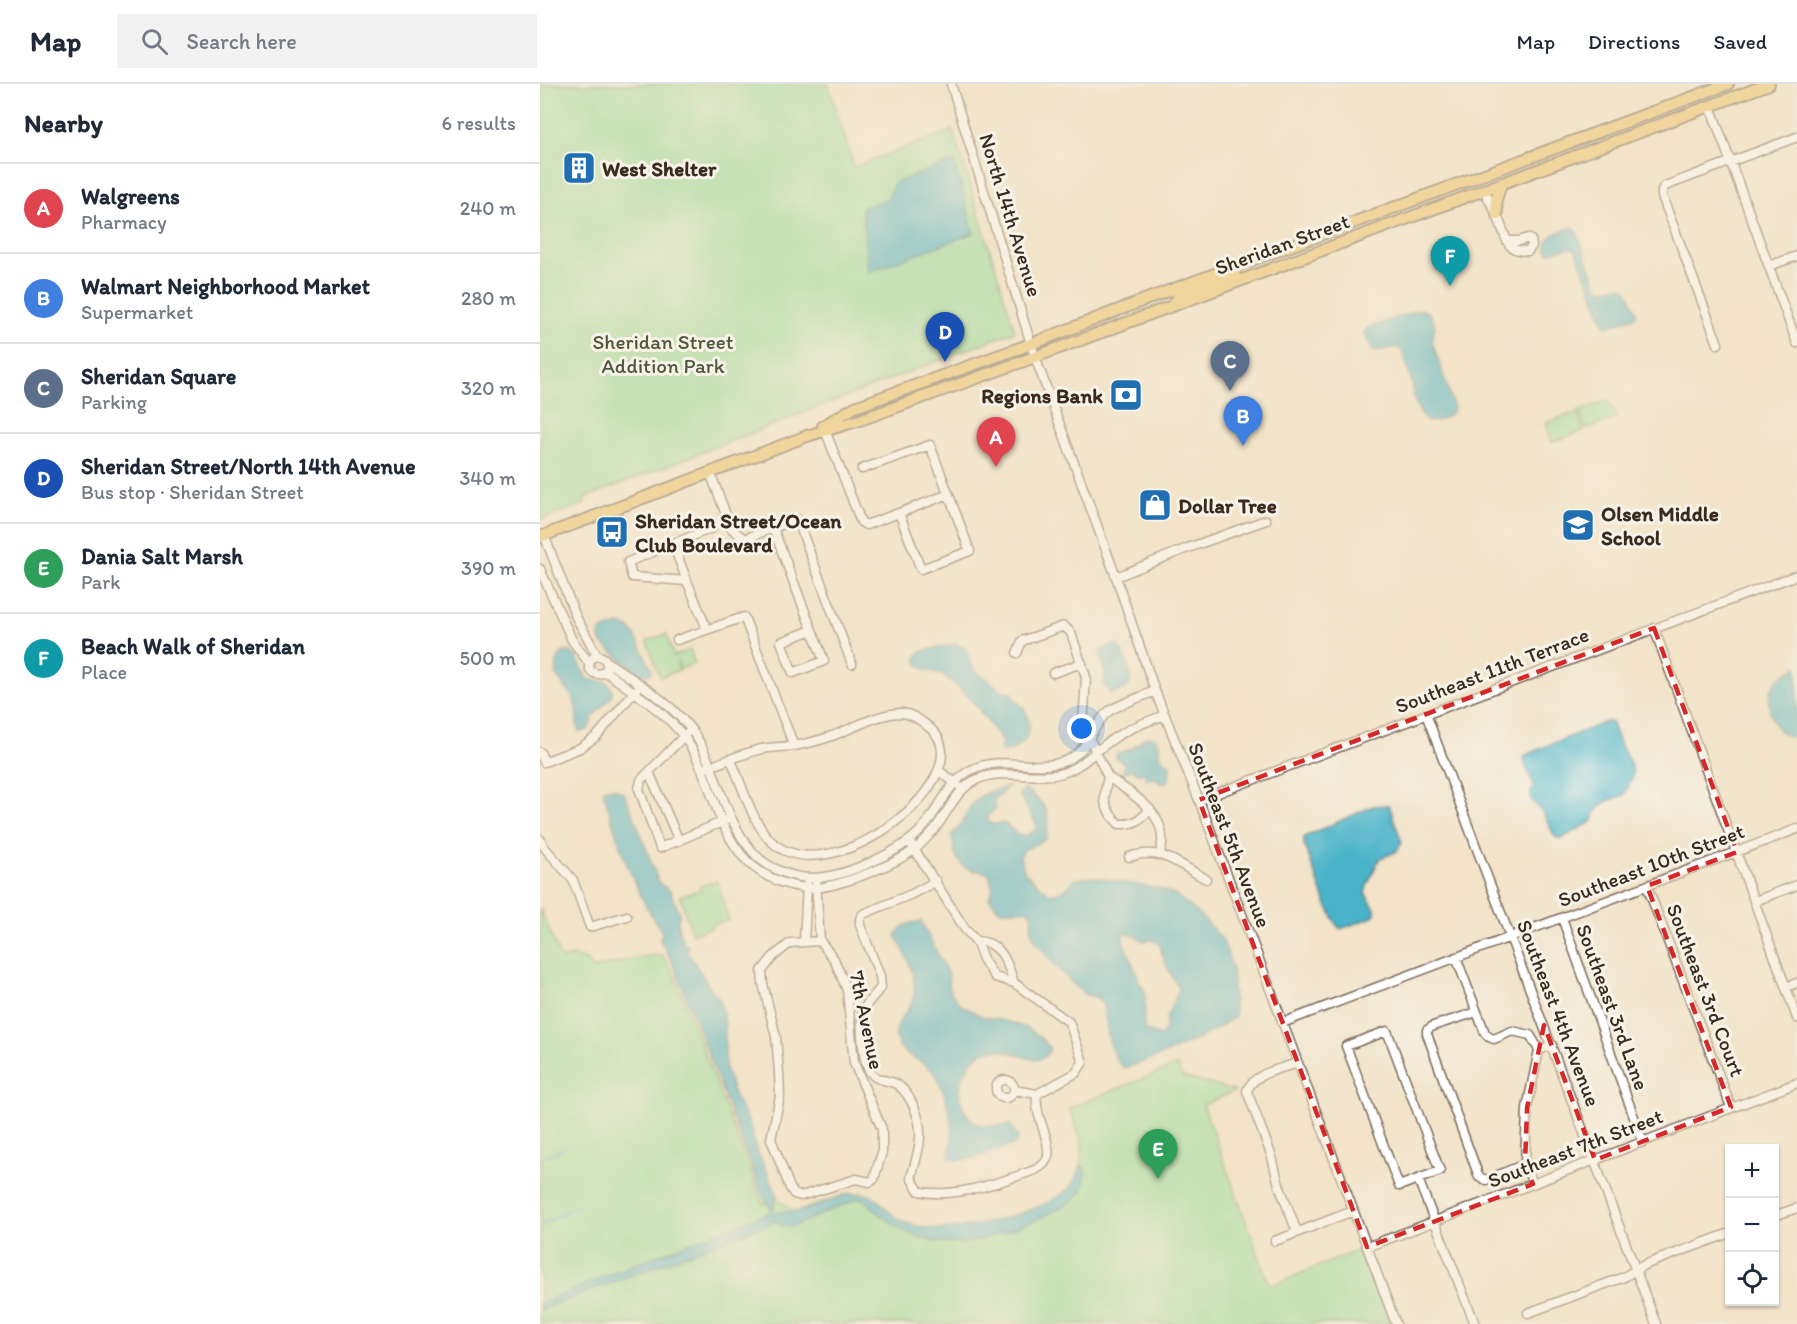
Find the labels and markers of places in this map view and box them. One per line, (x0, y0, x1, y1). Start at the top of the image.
building icon: West Shelter (561, 150, 597, 186)
place label: West Shelter (602, 156, 717, 181)
pin: F (1430, 236, 1470, 286)
pin: D (926, 312, 964, 362)
pin: C (1210, 342, 1250, 391)
bank icon: Regions Bank (1108, 377, 1144, 413)
place label: Regions Bank (981, 383, 1103, 409)
pin: B (1224, 396, 1262, 446)
pin: A (976, 418, 1016, 467)
shop icon: Dollar Tree (1137, 487, 1173, 523)
place label: Dollar Tree (1178, 493, 1277, 518)
place label: Olsen Middle School (1601, 501, 1719, 550)
school or university icon: Olsen Middle School (1560, 507, 1596, 543)
place label: Sheridan Street/Ocean Club Boulevard (635, 508, 842, 557)
bus stop icon: Sheridan Street/Ocean Club Boulevard (594, 514, 630, 550)
pin: E (1138, 1130, 1178, 1179)

